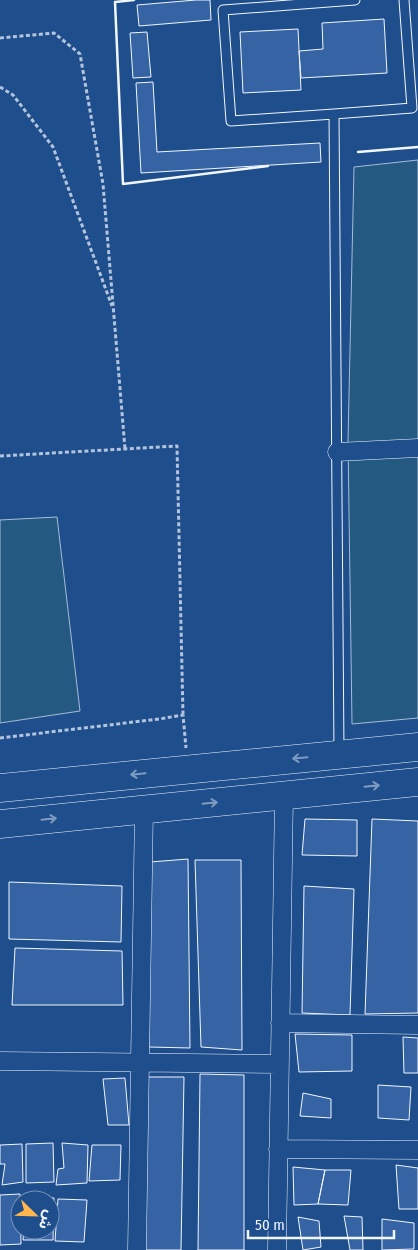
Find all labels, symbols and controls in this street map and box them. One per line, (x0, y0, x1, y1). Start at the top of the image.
one-way arrow (292, 754, 308, 763)
one-way arrow (130, 769, 146, 779)
one-way arrow (364, 782, 380, 791)
one-way arrow (202, 798, 218, 808)
one-way arrow (40, 814, 56, 824)
north arrow (10, 1190, 60, 1240)
text: ش (35, 1208, 58, 1232)
scale bar (248, 1208, 394, 1240)
text: 50 m (255, 1216, 285, 1234)

